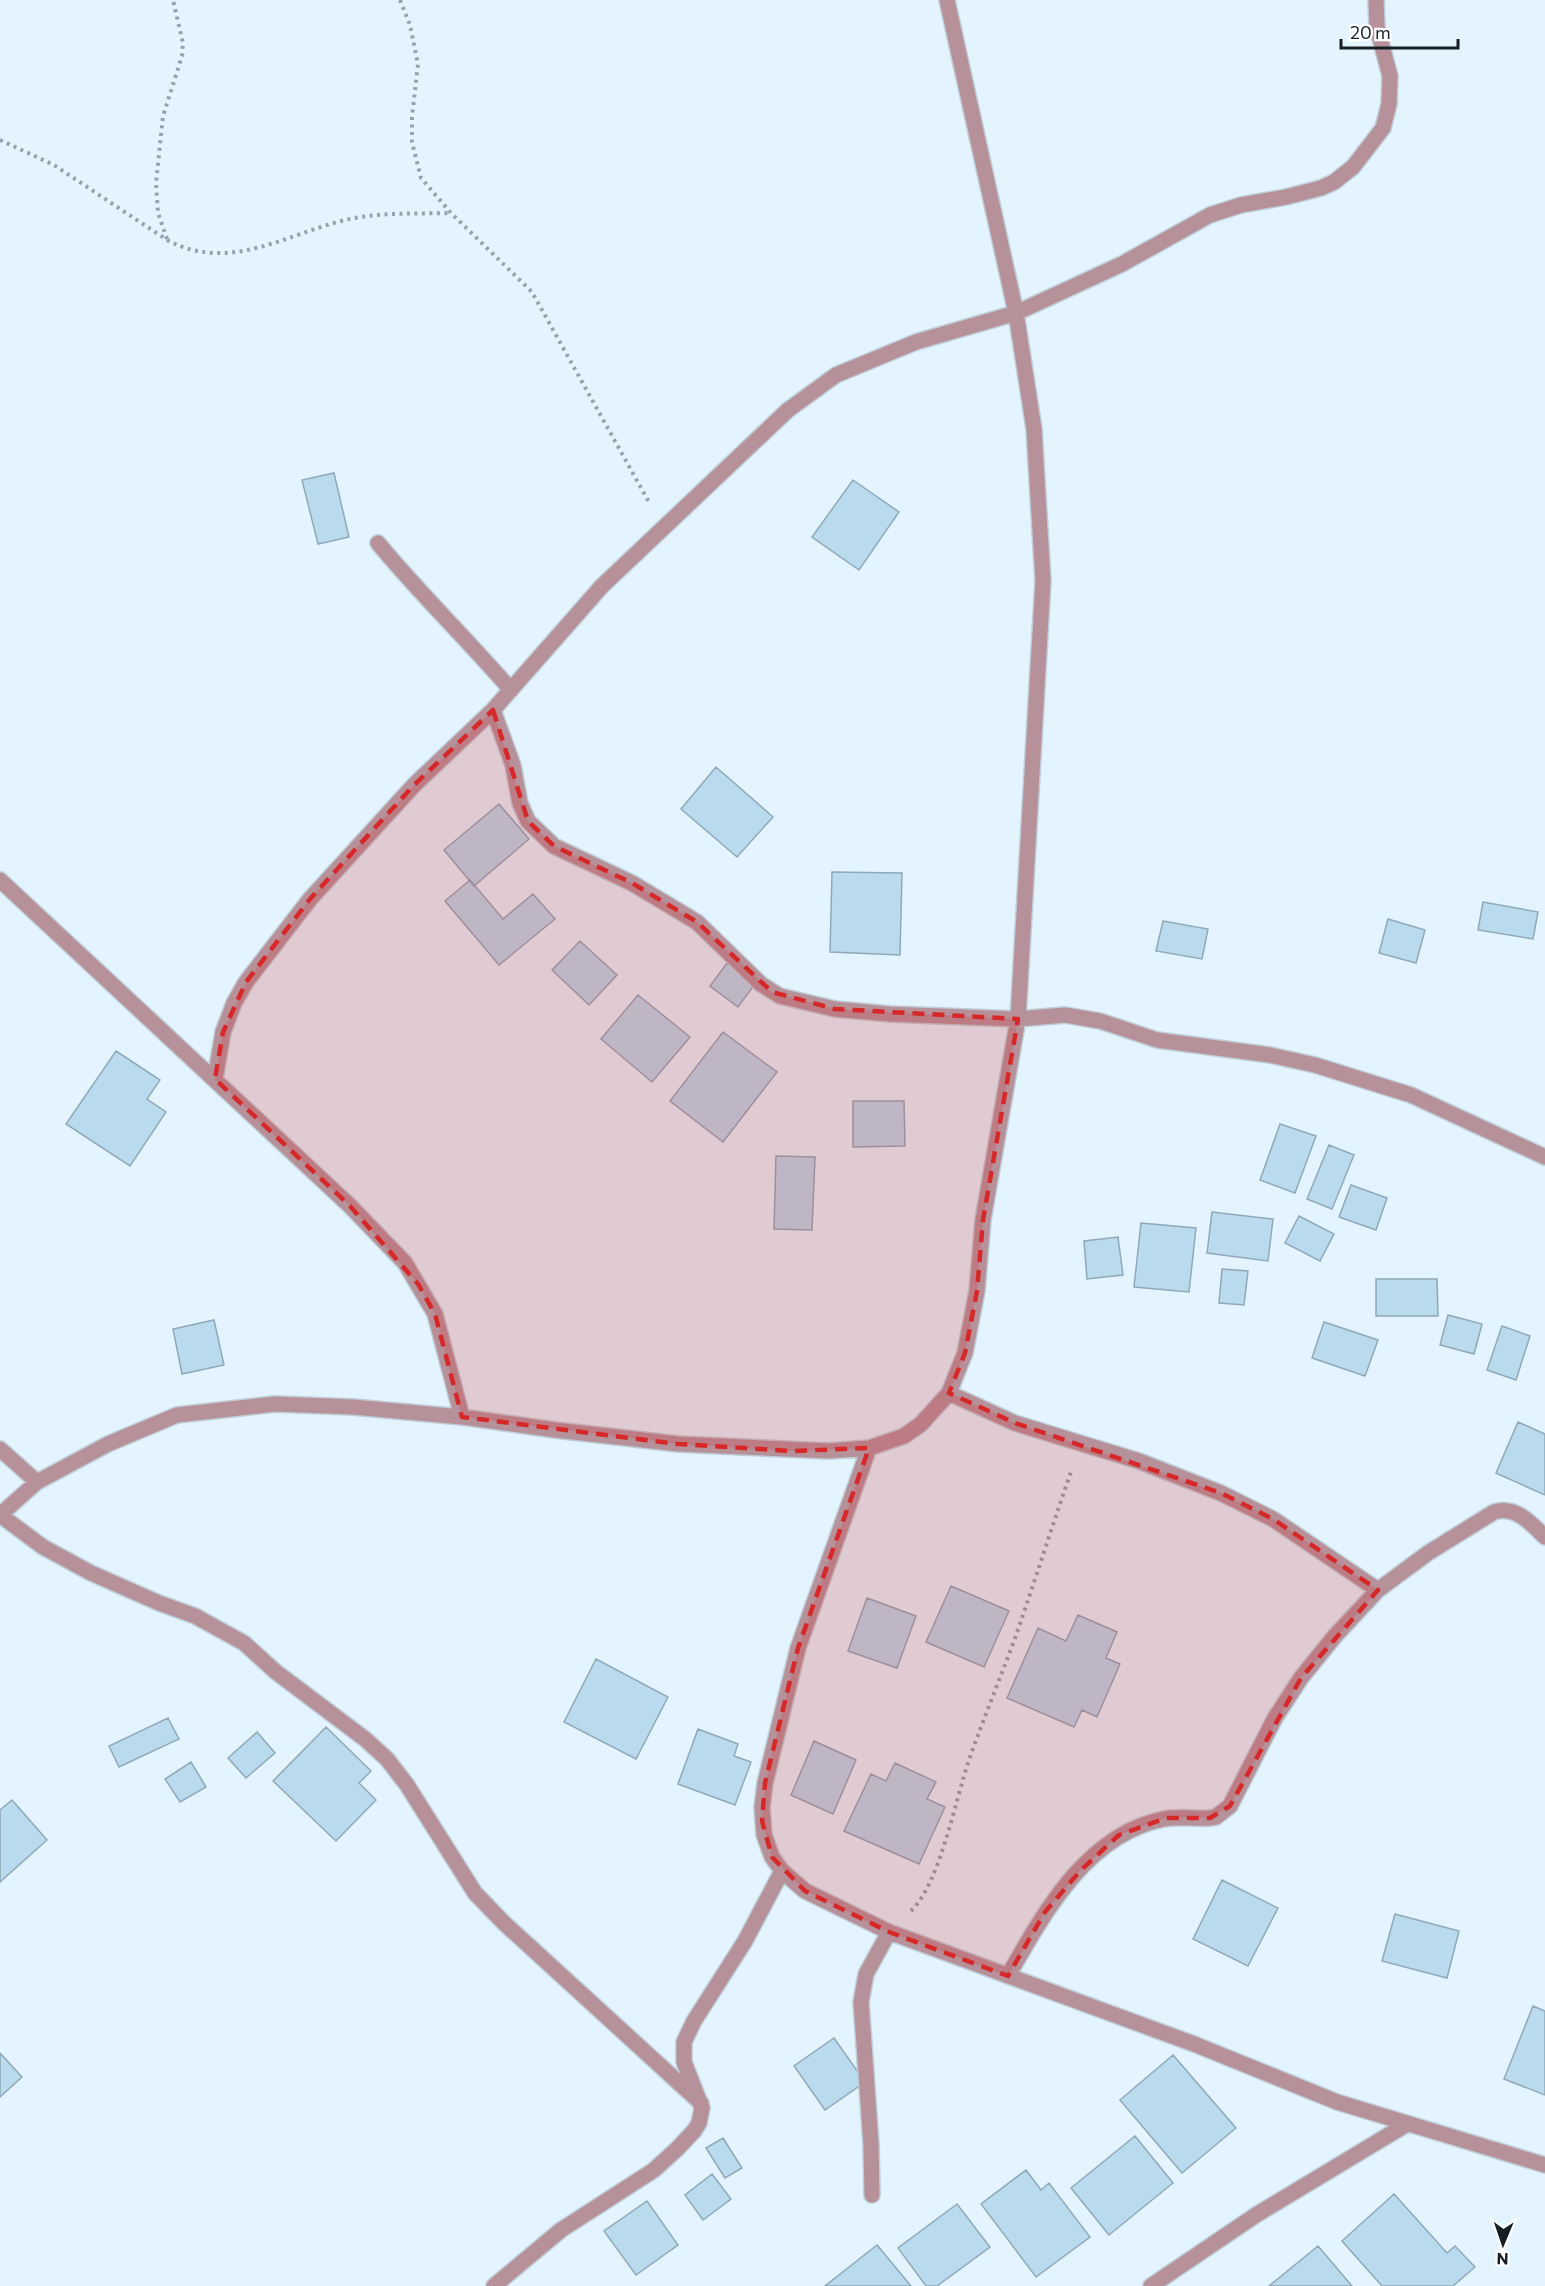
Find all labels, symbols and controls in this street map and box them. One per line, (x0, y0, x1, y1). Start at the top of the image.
scale bar (1341, 12, 1458, 50)
text: 20 m (1350, 21, 1391, 43)
north arrow (1473, 2214, 1533, 2274)
text: N (1496, 2250, 1509, 2269)

